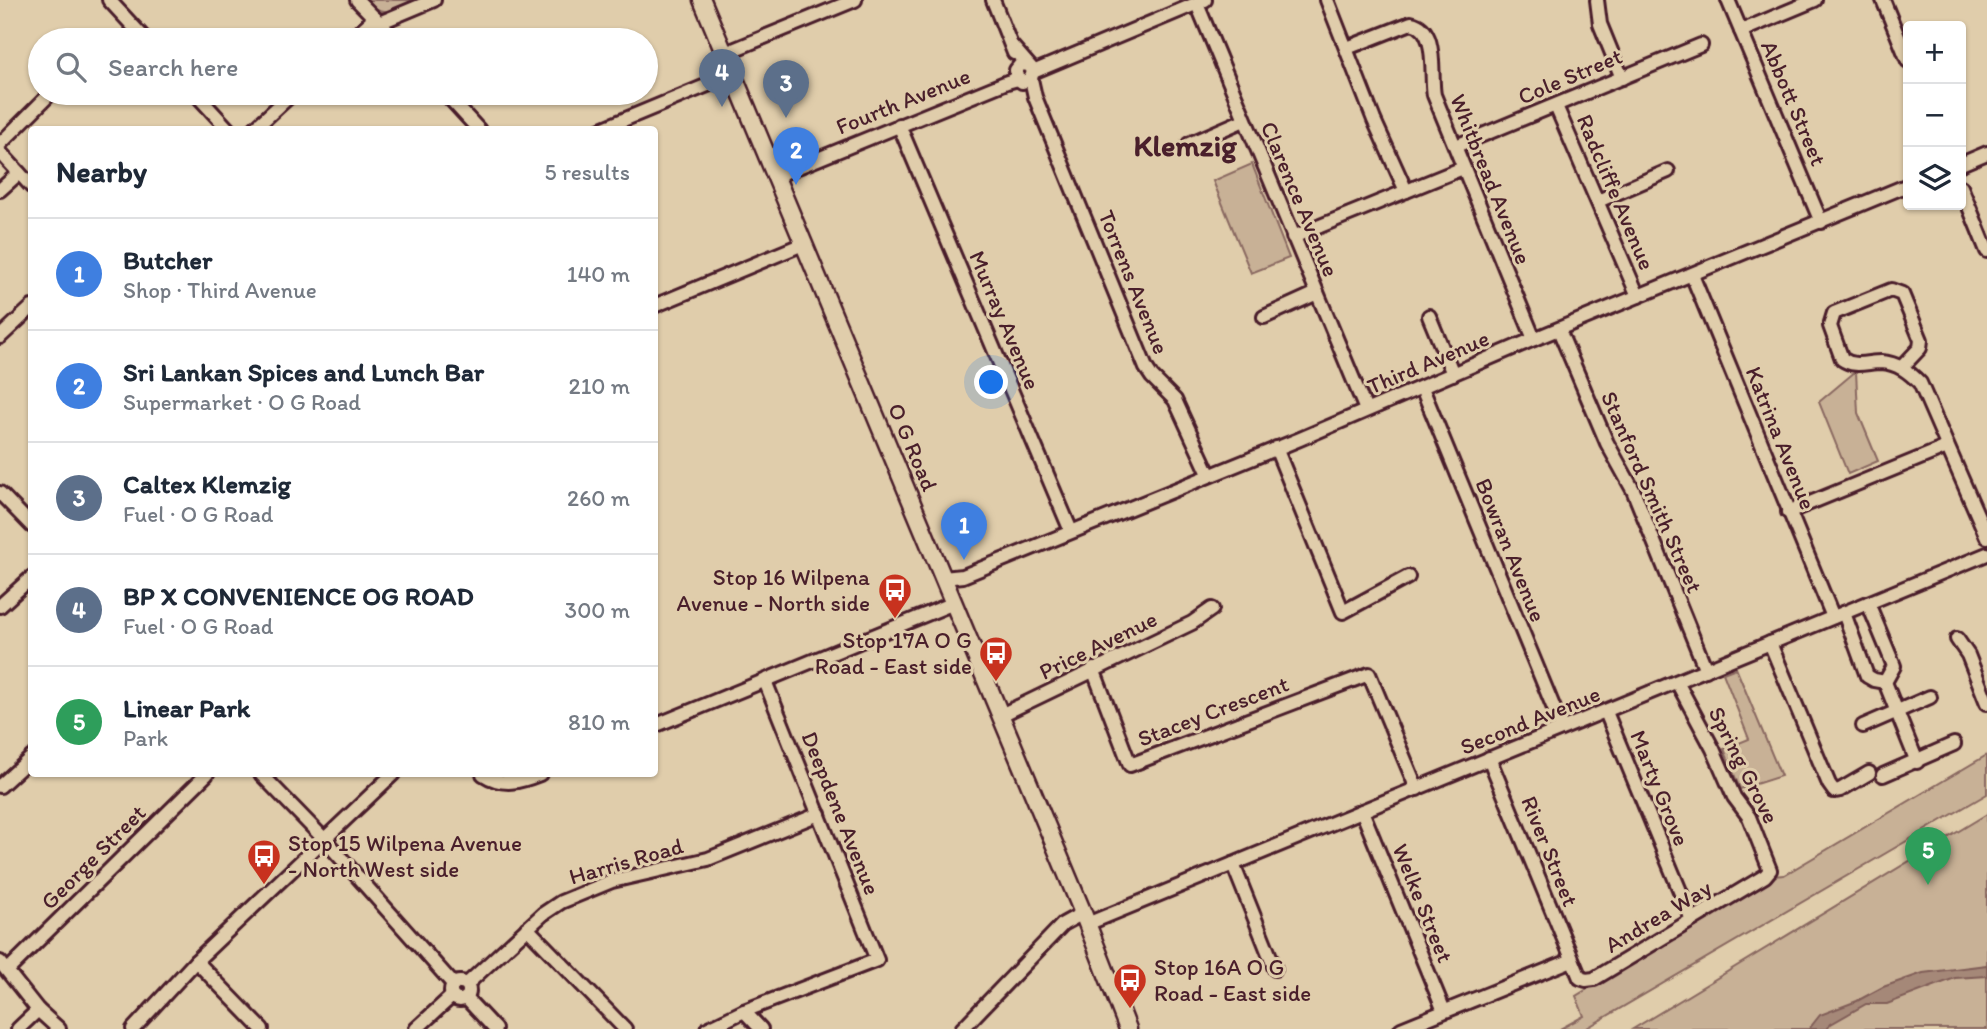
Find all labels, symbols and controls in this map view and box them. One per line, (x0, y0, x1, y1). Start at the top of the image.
map controls (1903, 21, 1966, 210)
button: + (1903, 21, 1966, 84)
search box (28, 28, 658, 105)
street label: Abbott Street (1755, 36, 1833, 170)
street label: Cole Street (1514, 42, 1626, 110)
icon: search (52, 48, 90, 86)
pin: 4 (699, 49, 745, 107)
text: Search here (108, 51, 238, 83)
pin: 3 (763, 60, 809, 118)
street label: Fourth Avenue (832, 61, 974, 141)
button: − (1903, 84, 1966, 147)
street label: Whitbread Avenue (1444, 90, 1538, 268)
street label: Radcliffe Avenue (1571, 110, 1661, 274)
street label: Clarence Avenue (1255, 117, 1345, 281)
pin: 2 (773, 127, 819, 185)
district label: Klemzig (1133, 127, 1237, 164)
button: layers (1903, 147, 1966, 210)
text: Nearby (56, 153, 147, 190)
text: 5 results (544, 158, 630, 186)
street label: Torrens Avenue (1092, 206, 1176, 358)
text: Butcher (123, 244, 212, 276)
street label: Murray Avenue (963, 246, 1047, 394)
text: 1 (74, 260, 84, 288)
text: 140 m (567, 260, 630, 288)
text: Shop · Third Avenue (123, 276, 317, 304)
street label: Third Avenue (1363, 324, 1493, 400)
text: Sri Lankan Spices and Lunch Bar (123, 356, 484, 388)
street label: Katrina Avenue (1740, 362, 1822, 514)
your location (974, 365, 1008, 399)
text: 2 (73, 372, 85, 400)
text: 210 m (569, 372, 630, 400)
street label: Stanford Smith Street (1595, 387, 1709, 598)
text: Supermarket · O G Road (123, 388, 361, 416)
street label: O G Road (882, 399, 944, 496)
text: Caltex Klemzig (123, 468, 291, 500)
street label: Bowran Avenue (1469, 474, 1553, 626)
text: 3 (73, 484, 85, 512)
text: 260 m (567, 484, 630, 512)
text: Fuel · O G Road (123, 500, 274, 528)
pin: 1 (941, 502, 987, 560)
place label: Stop 16 Wilpena Avenue - North side (677, 563, 870, 617)
bus stop icon: Stop 16 Wilpena Avenue - North side (876, 571, 914, 620)
text: BP X CONVENIENCE OG ROAD (123, 580, 474, 612)
text: 4 (72, 596, 86, 624)
text: 300 m (565, 596, 630, 624)
street label: Price Avenue (1034, 604, 1162, 686)
text: Fuel · O G Road (123, 612, 274, 640)
place label: Stop 17A O G Road - East side (815, 626, 972, 680)
bus stop icon: Stop 17A O G Road - East side (977, 634, 1015, 683)
street label: Stacey Crescent (1134, 669, 1293, 753)
street label: Second Avenue (1456, 679, 1604, 761)
text: Linear Park (123, 692, 250, 724)
street label: Spring Grove (1703, 702, 1785, 828)
text: 5 (73, 708, 85, 736)
text: 810 m (568, 708, 630, 736)
text: Park (123, 724, 168, 752)
street label: Marty Grove (1624, 726, 1696, 850)
street label: Deepdene Avenue (795, 727, 887, 899)
street label: River Street (1515, 792, 1585, 911)
street label: George Street (35, 798, 152, 915)
pin: 5 (1905, 827, 1951, 885)
place label: Stop 15 Wilpena Avenue - North West side (288, 829, 522, 883)
street label: Harris Road (566, 831, 687, 891)
bus stop icon: Stop 15 Wilpena Avenue - North West side (245, 837, 283, 886)
street label: Welke Street (1387, 840, 1460, 967)
street label: Andrea Way (1600, 873, 1716, 959)
place label: Stop 16A O G Road - East side (1154, 953, 1311, 1007)
bus stop icon: Stop 16A O G Road - East side (1111, 961, 1149, 1010)

